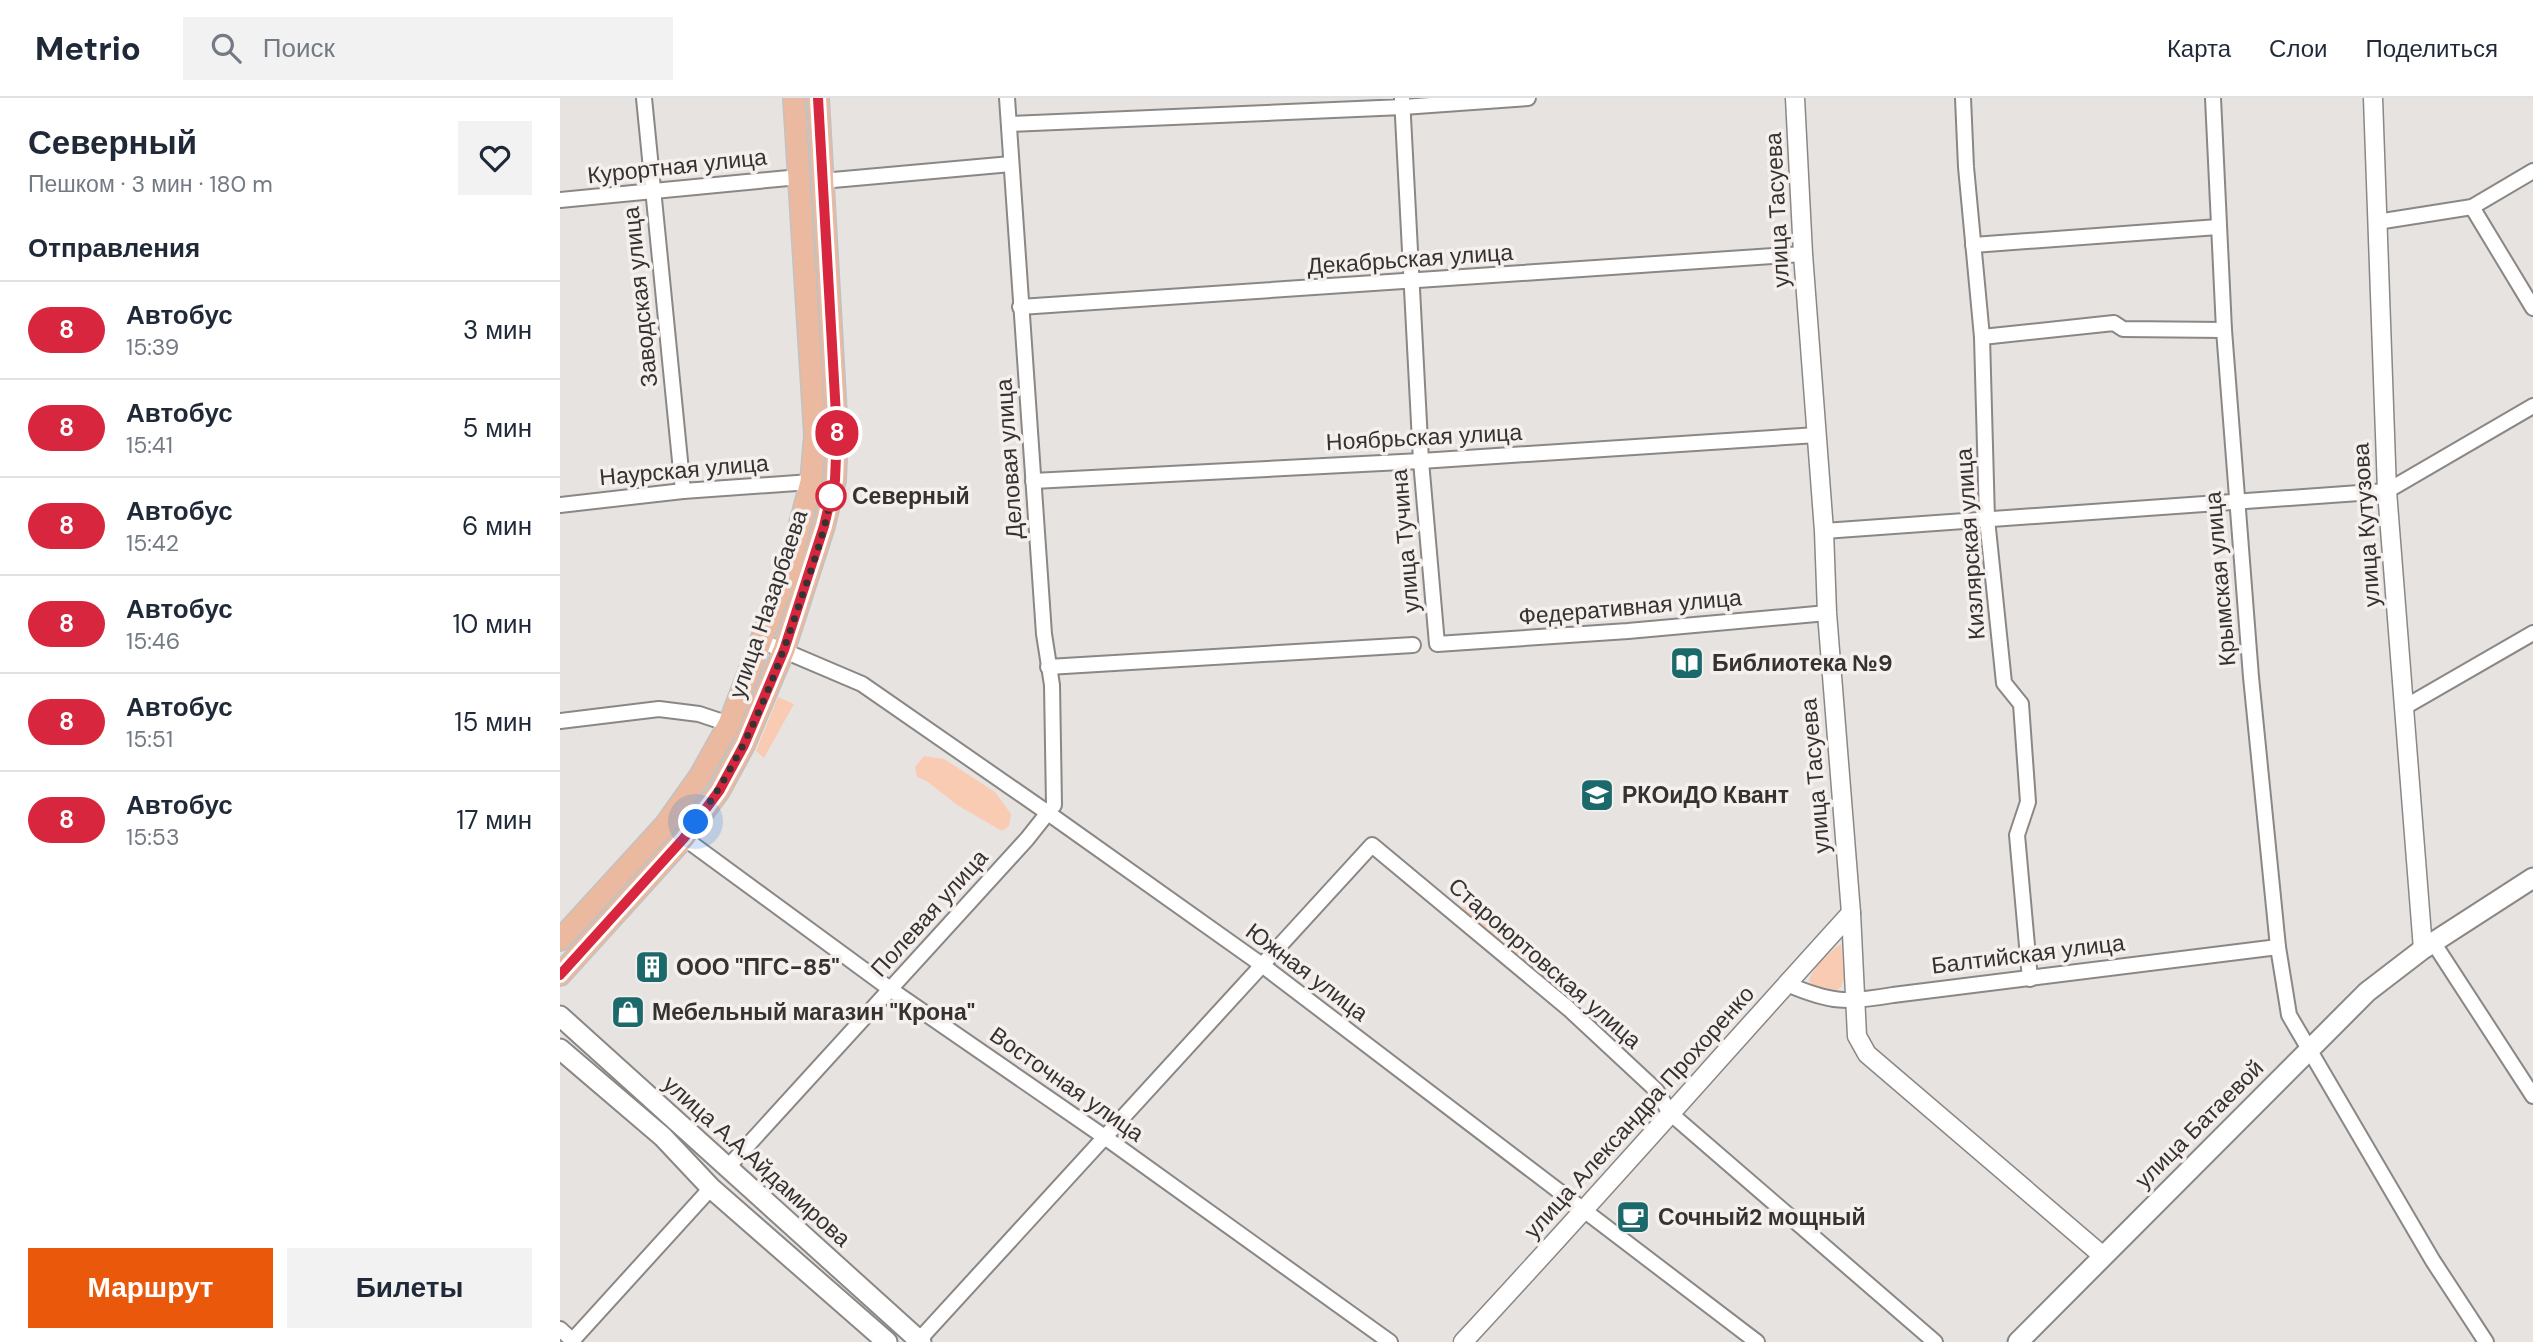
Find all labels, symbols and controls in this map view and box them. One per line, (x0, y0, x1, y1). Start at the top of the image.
search box (183, 17, 673, 80)
text: Metrio (35, 27, 141, 70)
icon: search (207, 29, 245, 67)
text: Поиск (263, 31, 335, 65)
text: Карта (2167, 33, 2231, 64)
text: Слои (2269, 33, 2327, 64)
text: Поделиться (2365, 33, 2498, 64)
text: Северный (28, 121, 197, 164)
button: heart (458, 121, 532, 195)
street label: улица Тасуева (1758, 131, 1796, 288)
street label: Курортная улица (586, 142, 768, 190)
text: Пешком · 3 мин · 180 m (28, 169, 273, 199)
street label: Заводская улица (616, 205, 664, 389)
text: Отправления (28, 231, 200, 265)
street label: Декабрьская улица (1306, 237, 1514, 281)
text: Автобус (126, 298, 233, 332)
text: 3 мин (463, 313, 532, 347)
text: 8 (59, 314, 74, 345)
text: 15:39 (126, 332, 179, 362)
street label: Деловая улица (988, 378, 1030, 540)
text: Автобус (126, 396, 233, 430)
line badge: 8 (814, 410, 860, 456)
text: 5 мин (462, 411, 532, 445)
text: 8 (59, 412, 74, 443)
text: 8 (829, 417, 845, 448)
street label: Ноябрьская улица (1325, 417, 1523, 457)
text: 15:41 (126, 430, 173, 460)
street label: улица Кутузова (2345, 442, 2387, 608)
street label: Кизлярская улица (1948, 447, 1992, 641)
street label: Наурская улица (598, 448, 770, 492)
street label: улица Тучина (1384, 468, 1426, 614)
marker: Северный (816, 481, 846, 511)
place label: Северный (852, 481, 970, 511)
street label: Крымская улица (2197, 490, 2243, 668)
text: Автобус (126, 494, 233, 528)
street label: улица Назарбаева (722, 506, 814, 702)
text: 6 мин (462, 509, 532, 543)
text: 8 (59, 510, 74, 541)
text: 15:42 (126, 528, 179, 558)
street label: Федеративная улица (1517, 582, 1743, 632)
text: Автобус (126, 592, 233, 626)
text: 10 мин (452, 607, 532, 641)
text: 8 (59, 608, 74, 639)
text: 15:46 (126, 626, 180, 656)
library icon: Библиотека №9 (1668, 644, 1706, 682)
place label: Библиотека №9 (1712, 648, 1893, 678)
text: Автобус (126, 690, 233, 724)
street label: улица Тасуева (1793, 697, 1837, 855)
text: 15 мин (454, 705, 532, 739)
text: 8 (59, 706, 74, 737)
text: 15:51 (126, 724, 173, 754)
school or university icon: РКОиДО Квант (1578, 776, 1616, 814)
place label: РКОиДО Квант (1622, 780, 1789, 810)
text: Автобус (126, 788, 233, 822)
text: 17 мин (456, 803, 532, 837)
text: 8 (59, 804, 74, 835)
your location (678, 804, 713, 839)
text: 15:53 (126, 822, 179, 852)
street label: Полевая улица (864, 843, 994, 983)
street label: Староюртовская улица (1442, 871, 1648, 1055)
street label: Южная улица (1240, 916, 1374, 1028)
street label: Балтийская улица (1930, 927, 2126, 981)
building icon: ООО "ПГС-85" (633, 948, 671, 986)
place label: ООО "ПГС-85" (676, 952, 840, 982)
street label: улица Александра Прохоренко (1517, 979, 1761, 1245)
shop icon: Мебельный магазин "Крона" (609, 993, 647, 1031)
place label: Мебельный магазин "Крона" (652, 997, 975, 1027)
street label: Восточная улица (984, 1020, 1150, 1148)
street label: улица Батаевой (2128, 1053, 2270, 1195)
street label: улица А.А.Айдамирова (657, 1069, 857, 1253)
cafe icon: Сочный2 мощный (1614, 1198, 1652, 1236)
place label: Сочный2 мощный (1658, 1202, 1866, 1232)
button: Маршрут (28, 1248, 273, 1328)
button: Билеты (287, 1248, 532, 1328)

